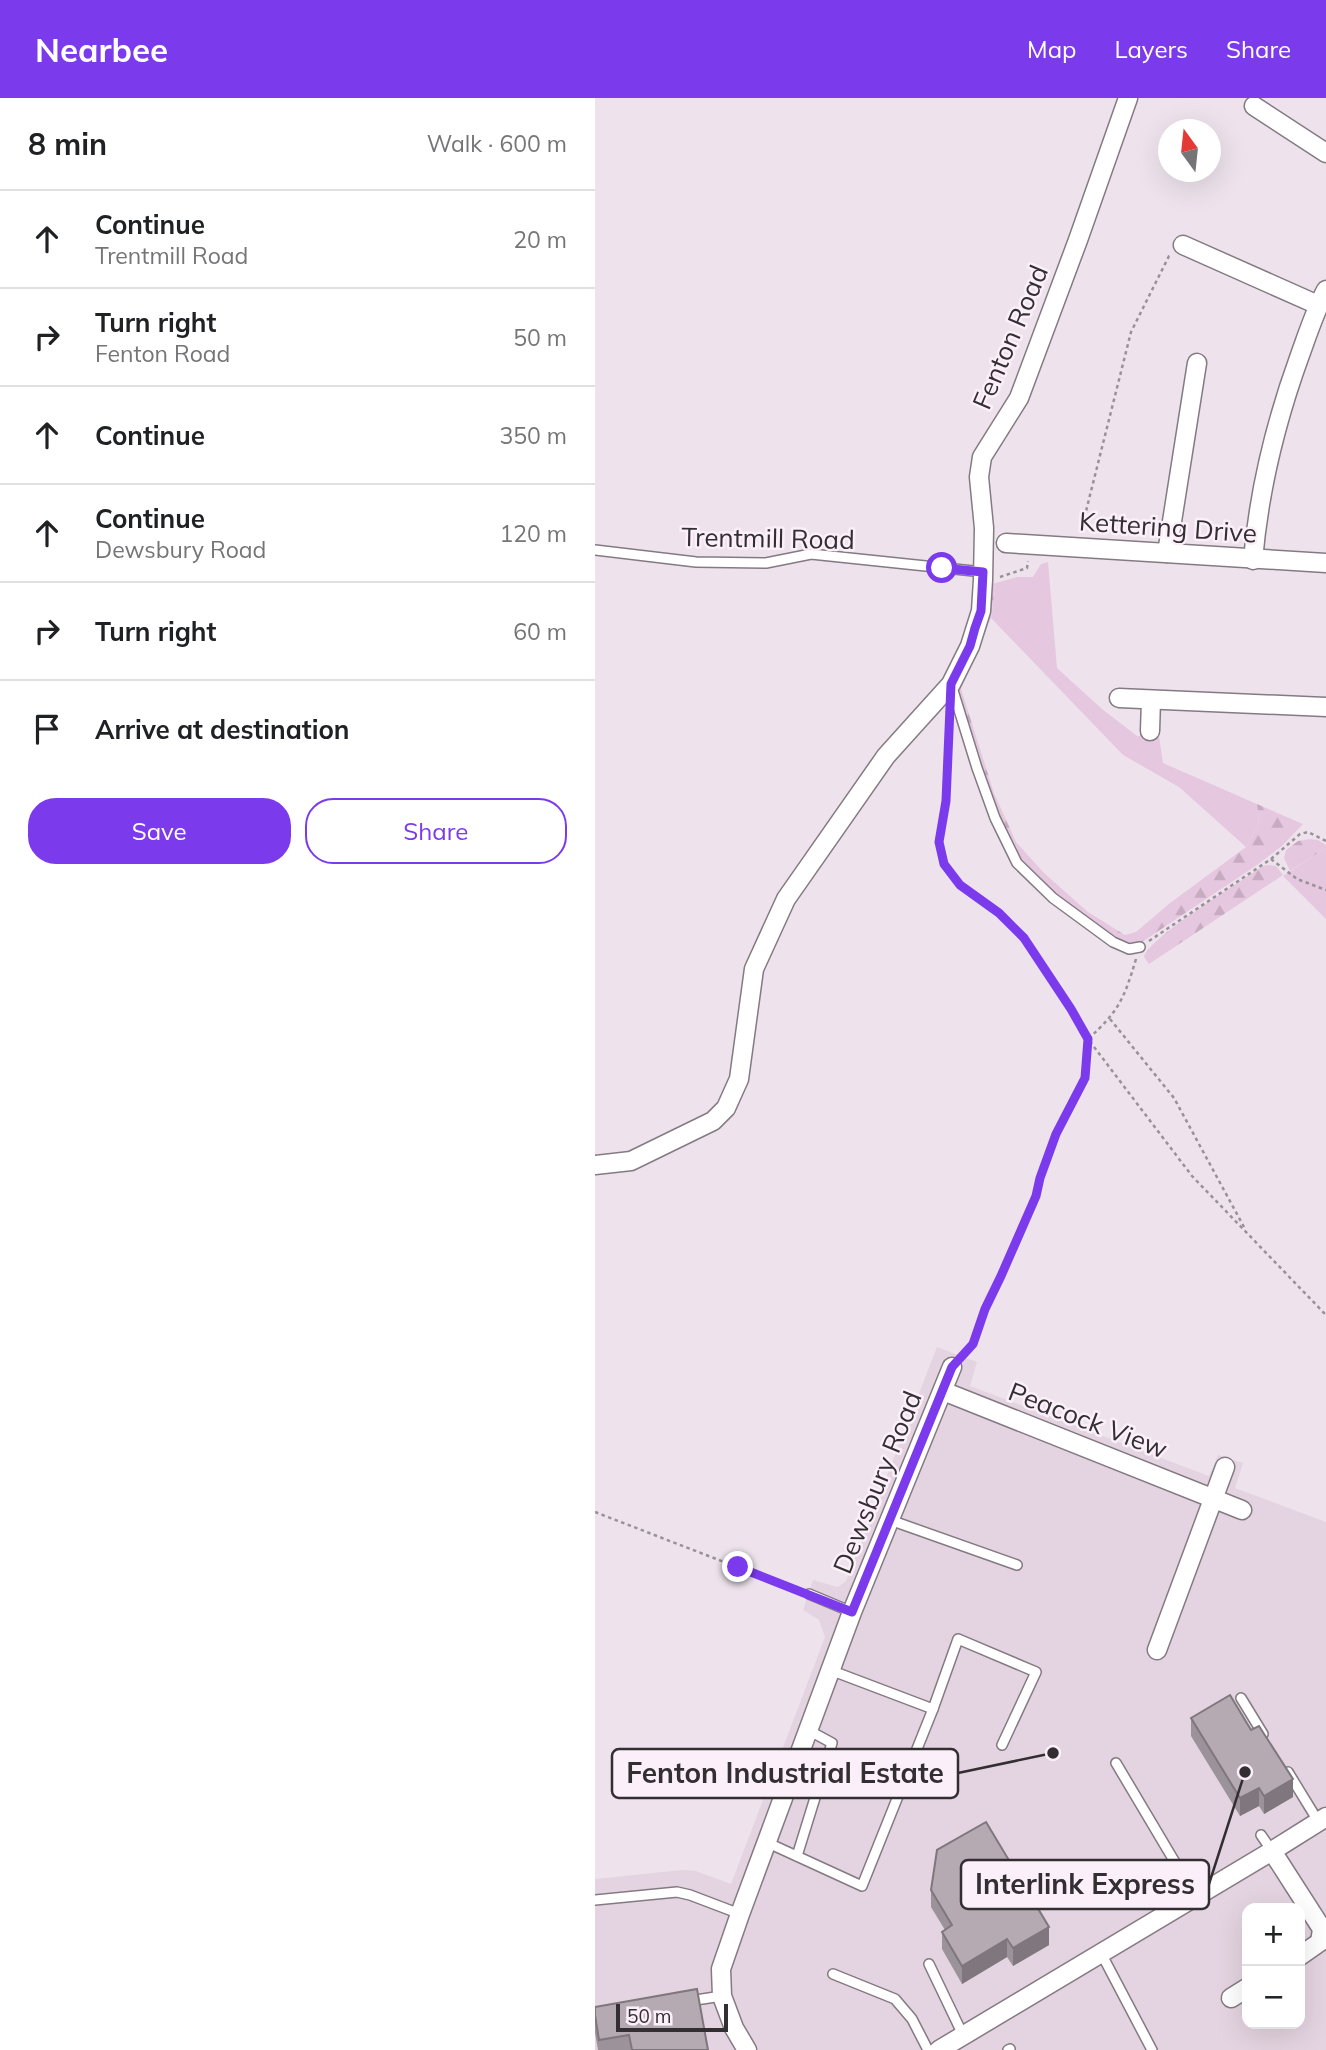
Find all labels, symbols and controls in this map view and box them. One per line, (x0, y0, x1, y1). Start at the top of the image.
text: Nearbee (35, 29, 168, 70)
text: Map (1027, 34, 1076, 64)
text: Layers (1114, 34, 1188, 64)
text: Share (1226, 34, 1291, 64)
north arrow (1158, 119, 1221, 182)
text: 8 min (28, 125, 107, 163)
text: Walk · 600 m (427, 129, 567, 158)
text: Continue (95, 208, 205, 241)
icon: ahead (28, 220, 66, 258)
text: 20 m (513, 225, 567, 254)
text: Trentmill Road (95, 241, 248, 270)
street label: Fenton Road (965, 260, 1055, 414)
text: Turn right (95, 306, 216, 339)
icon: right (28, 318, 66, 356)
text: 50 m (513, 323, 567, 352)
text: Fenton Road (95, 339, 230, 368)
icon: ahead (28, 416, 66, 454)
text: Continue (95, 419, 205, 452)
text: 350 m (499, 421, 567, 450)
text: Continue (95, 502, 205, 535)
street label: Kettering Drive (1078, 504, 1258, 550)
icon: ahead (28, 514, 66, 552)
text: 120 m (499, 519, 567, 548)
street label: Trentmill Road (681, 520, 855, 556)
text: Dewsbury Road (95, 535, 266, 564)
route start (926, 552, 957, 583)
icon: right (28, 612, 66, 650)
text: Turn right (95, 615, 216, 648)
text: 60 m (513, 617, 567, 646)
icon: arrive (28, 710, 66, 748)
text: Arrive at destination (95, 713, 350, 746)
button: Save (28, 798, 291, 864)
button: Share (305, 798, 567, 864)
street label: Peacock View (1004, 1375, 1172, 1465)
street label: Dewsbury Road (825, 1386, 929, 1578)
route end (722, 1551, 753, 1582)
callout: Fenton Industrial Estate (612, 1749, 958, 1798)
text: Fenton Industrial Estate (626, 1755, 944, 1790)
callout: Interlink Express (961, 1860, 1209, 1909)
text: Interlink Express (975, 1866, 1195, 1901)
map controls (1242, 1903, 1305, 2029)
button: + (1242, 1903, 1305, 1966)
button: − (1242, 1966, 1305, 2029)
scale bar (616, 2001, 728, 2033)
text: 50 m (627, 2004, 671, 2028)

